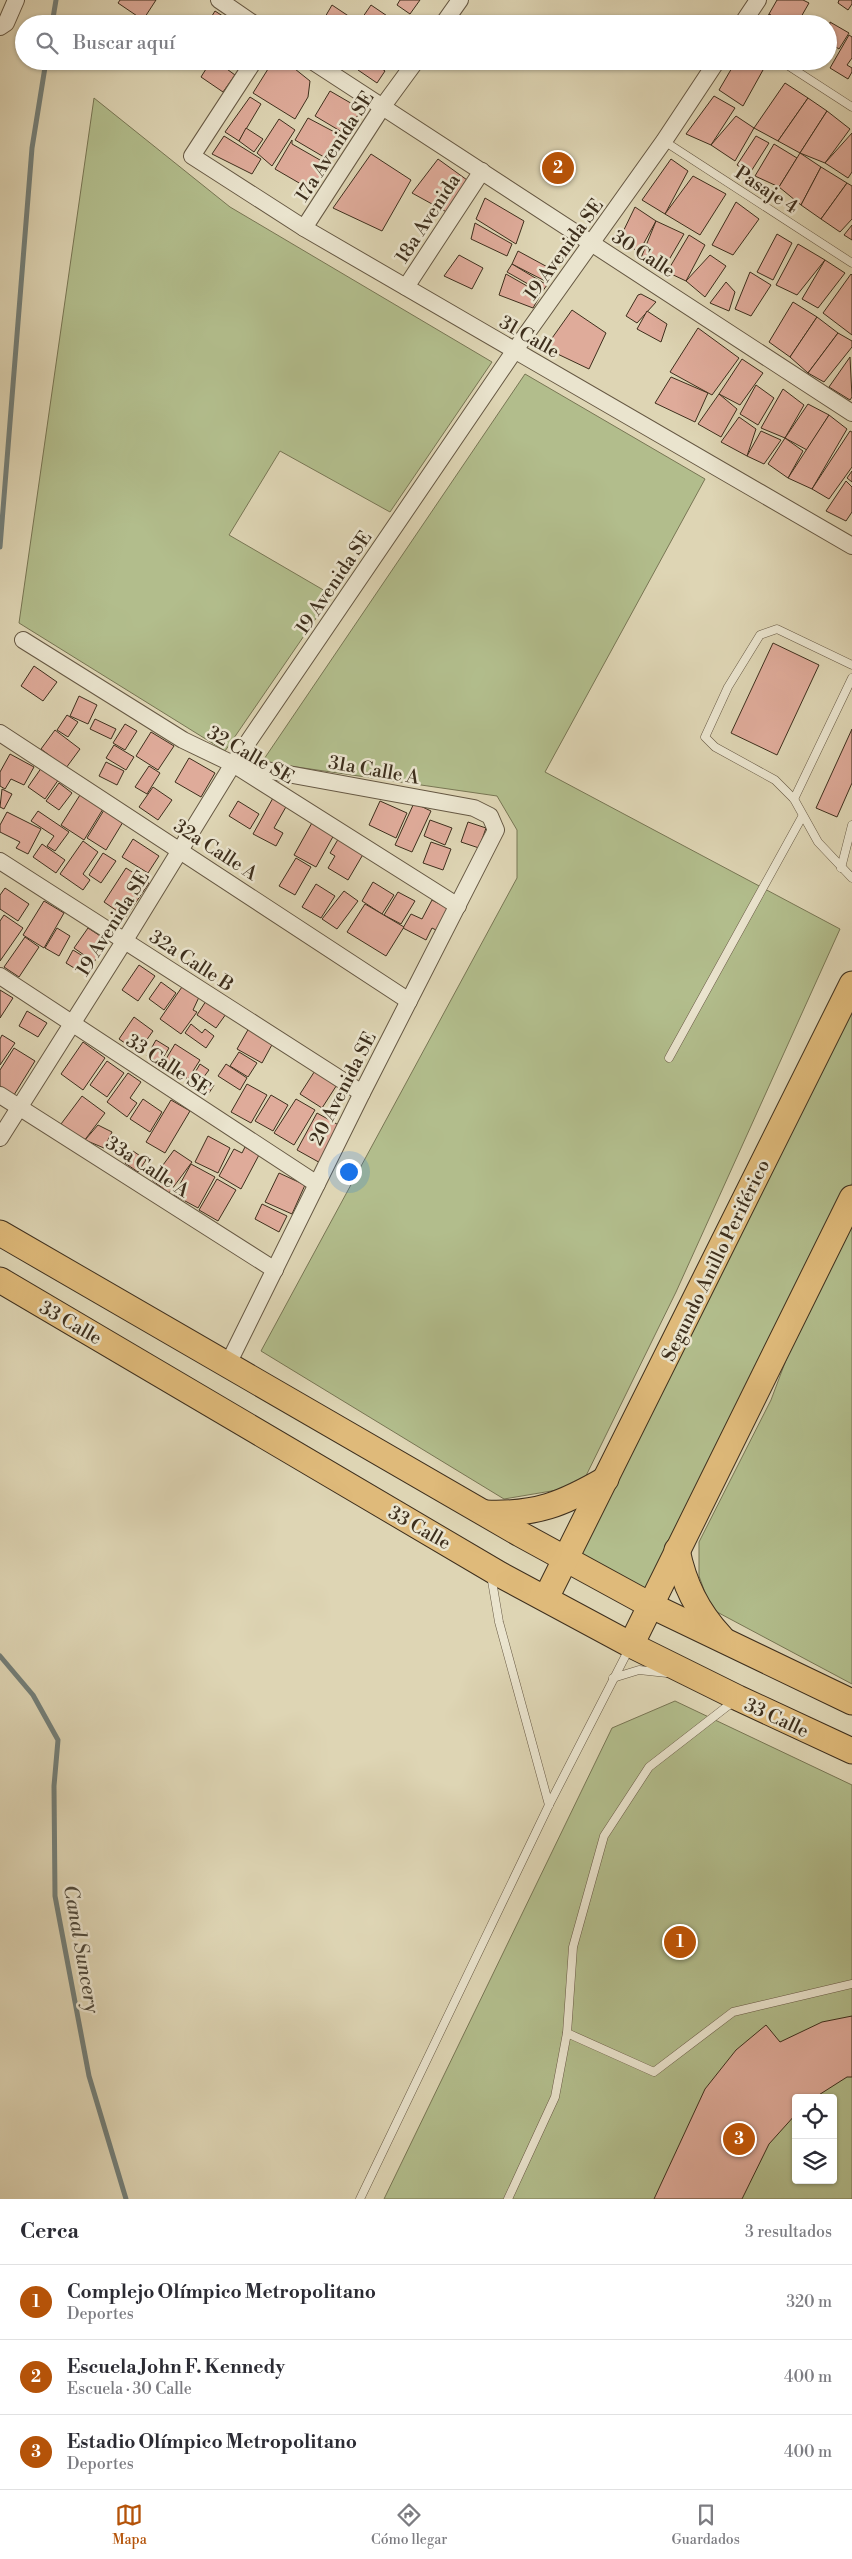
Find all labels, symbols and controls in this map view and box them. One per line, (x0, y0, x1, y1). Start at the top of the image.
search box (15, 15, 837, 70)
icon: search (33, 29, 61, 57)
text: Buscar aquí (73, 31, 175, 55)
street label: 17a Avenida SE (290, 87, 380, 206)
pin: 2 (542, 149, 574, 187)
street label: Pasaje 4 (730, 161, 803, 219)
street label: 18a Avenida (390, 169, 466, 268)
street label: 19 Avenida SE (519, 194, 609, 305)
street label: 30 Calle (607, 225, 680, 283)
street label: 31 Calle (495, 310, 564, 364)
street label: 19 Avenida SE (290, 526, 377, 639)
street label: 32 Calle SE (203, 720, 298, 789)
street label: 31a Calle A (326, 750, 422, 790)
street label: 32a Calle A (169, 814, 263, 886)
street label: 19 Avenida SE (71, 866, 155, 981)
street label: 32a Calle B (145, 925, 238, 997)
street label: 20 Avenida SE (304, 1028, 382, 1149)
street label: 33 Calle SE (122, 1029, 215, 1101)
street label: 33a Calle A (101, 1131, 195, 1203)
street label: Segundo Anillo Periférico (656, 1155, 775, 1365)
your location (336, 1159, 362, 1185)
street label: 33 Calle (35, 1295, 106, 1350)
street label: 33 Calle (384, 1500, 455, 1555)
street label: 33 Calle (741, 1693, 813, 1743)
water label: Canal Suncery (57, 1883, 104, 2016)
pin: 1 (664, 1923, 696, 1961)
map controls (792, 2094, 837, 2184)
button: locate (792, 2094, 837, 2139)
pin: 3 (723, 2120, 755, 2158)
button: layers (792, 2139, 837, 2184)
text: Cerca (20, 2219, 79, 2245)
text: 3 resultados (745, 2222, 832, 2242)
text: Complejo Olímpico Metropolitano (67, 2280, 376, 2304)
text: 1 (32, 2292, 40, 2312)
text: 320 m (786, 2292, 832, 2312)
text: Deportes (67, 2304, 134, 2324)
text: Escuela John F. Kennedy (67, 2355, 285, 2379)
text: 2 (31, 2367, 41, 2387)
text: 400 m (784, 2367, 832, 2387)
text: Escuela · 30 Calle (67, 2379, 192, 2399)
text: Estadio Olímpico Metropolitano (67, 2430, 357, 2454)
text: 3 (31, 2442, 41, 2462)
text: 400 m (784, 2442, 832, 2462)
text: Deportes (67, 2454, 134, 2474)
tab: Mapa (112, 2501, 147, 2549)
tab: Cómo llegar (371, 2501, 447, 2549)
tab: Guardados (672, 2501, 740, 2549)

